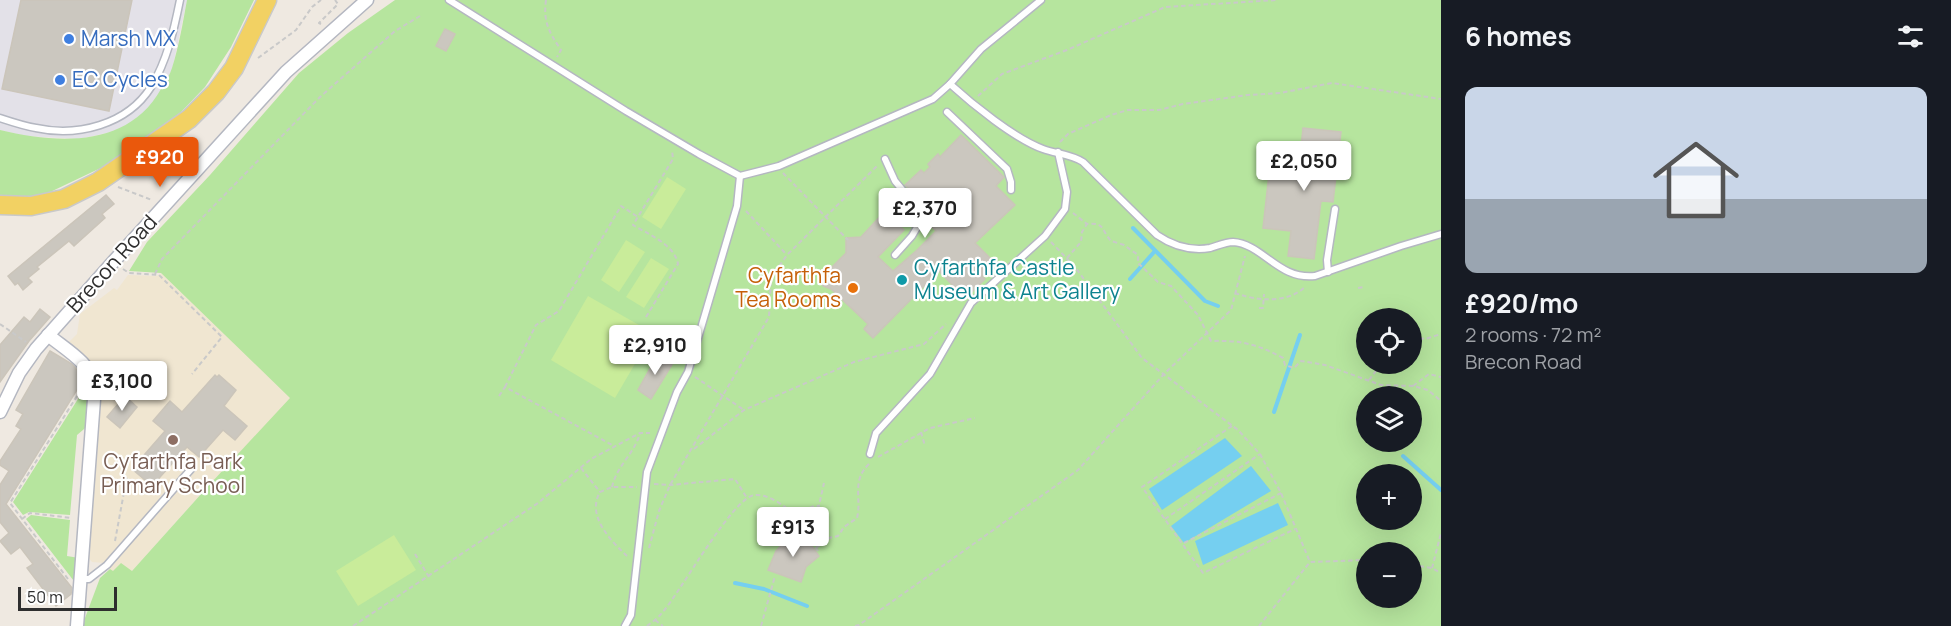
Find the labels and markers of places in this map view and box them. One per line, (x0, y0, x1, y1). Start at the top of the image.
place label: Marsh MX (81, 24, 176, 52)
marker: Marsh MX (62, 32, 76, 46)
place label: EC Cycles (72, 65, 168, 93)
marker: EC Cycles (53, 73, 67, 87)
pin: £920 (124, 137, 196, 188)
pin: £2,050 (1255, 141, 1353, 192)
pin: £2,370 (876, 188, 974, 239)
place label: Cyfarthfa Castle Museum & Art Gallery (914, 253, 1120, 305)
place label: Cyfarthfa Tea Rooms (735, 261, 841, 313)
marker: Cyfarthfa Castle Museum & Art Gallery (895, 273, 909, 287)
marker: Cyfarthfa Tea Rooms (846, 281, 860, 295)
pin: £2,910 (606, 325, 704, 376)
pin: £3,100 (73, 361, 171, 412)
marker: Cyfarthfa Park Primary School (166, 433, 180, 447)
place label: Cyfarthfa Park Primary School (101, 447, 245, 499)
pin: £913 (757, 507, 829, 558)

